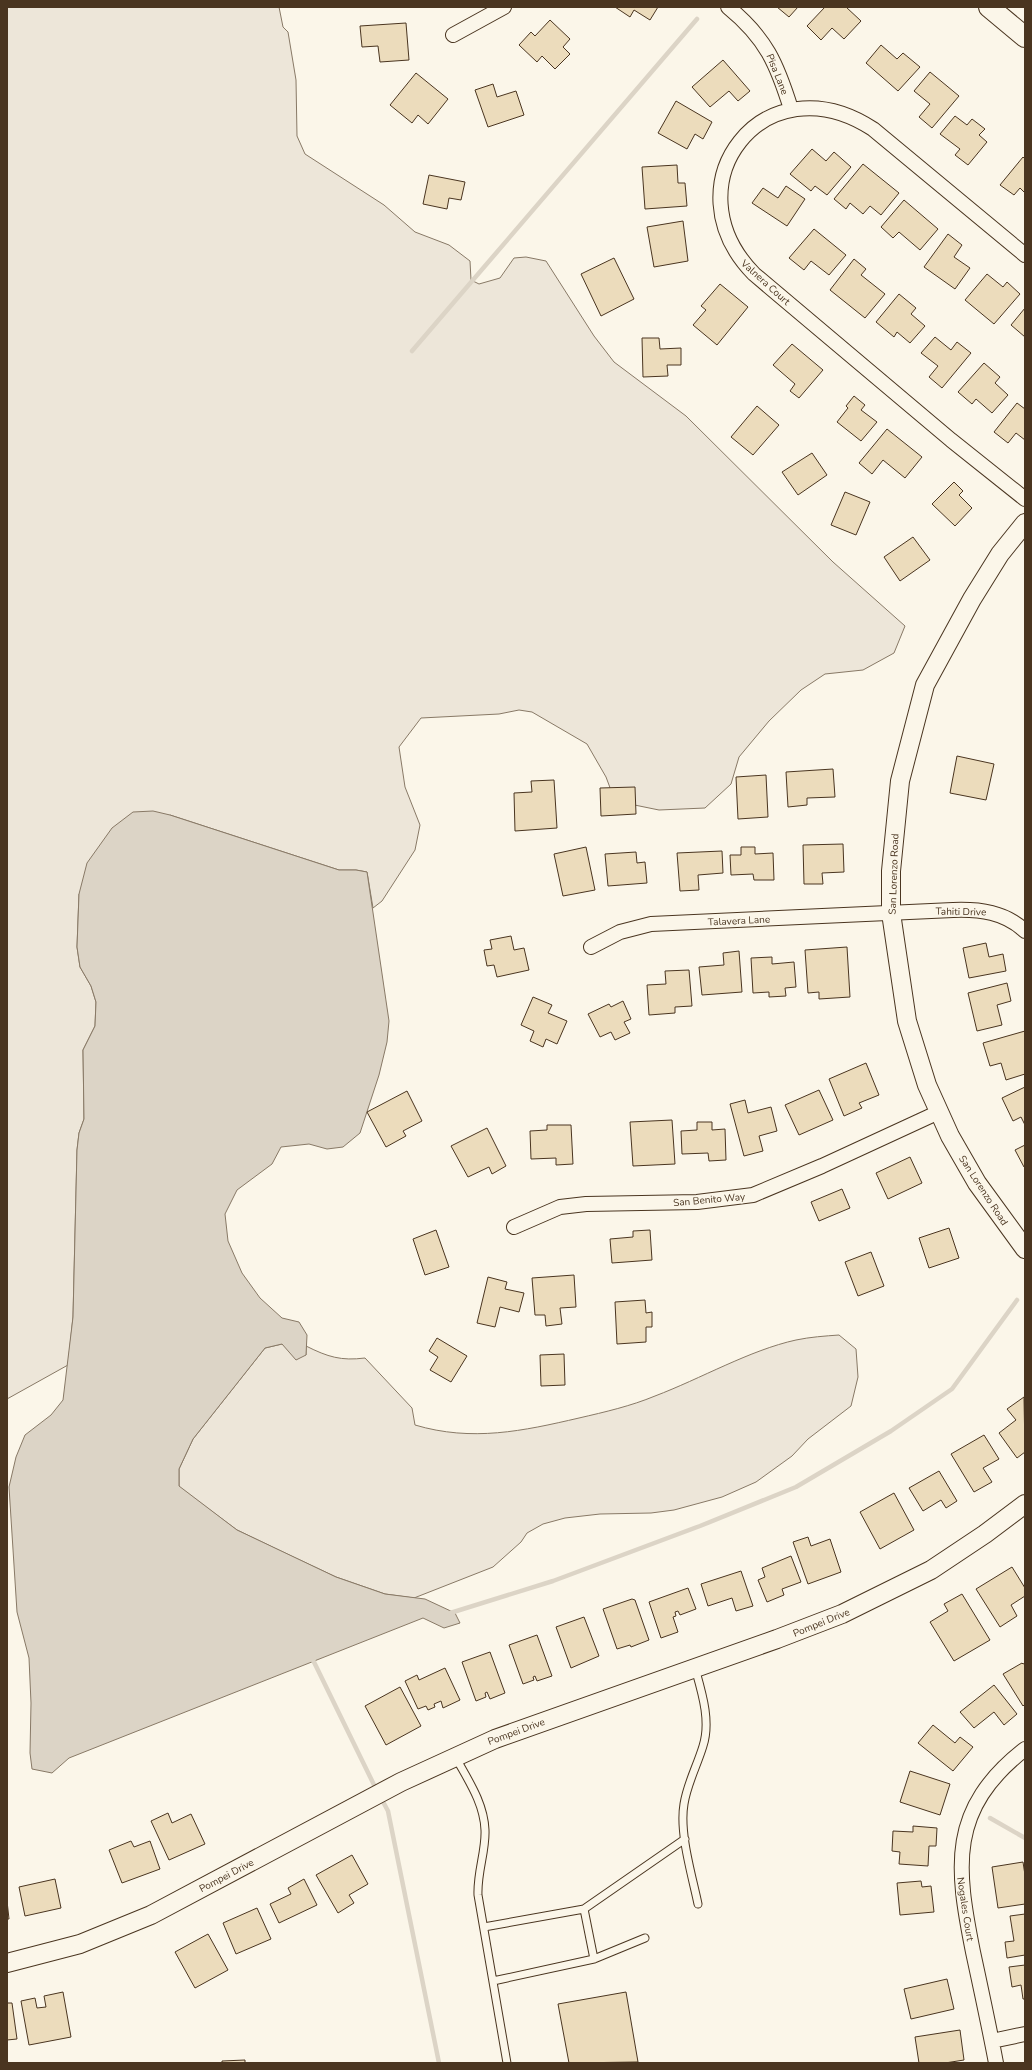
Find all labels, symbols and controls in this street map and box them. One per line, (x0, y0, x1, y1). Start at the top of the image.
street label: Pisa Lane (763, 52, 792, 97)
street label: Valnera Court (737, 256, 793, 309)
street label: San Lorenzo Road (886, 833, 902, 915)
street label: Tahiti Drive (936, 905, 986, 919)
street label: Talavera Lane (708, 912, 771, 930)
street label: San Lorenzo Road (955, 1153, 1011, 1228)
street label: San Benito Way (673, 1190, 747, 1210)
street label: Pompei Drive (791, 1605, 852, 1641)
street label: Pompei Drive (486, 1715, 547, 1749)
street label: Pompei Drive (197, 1856, 256, 1896)
street label: Nogales Court (953, 1876, 977, 1943)

